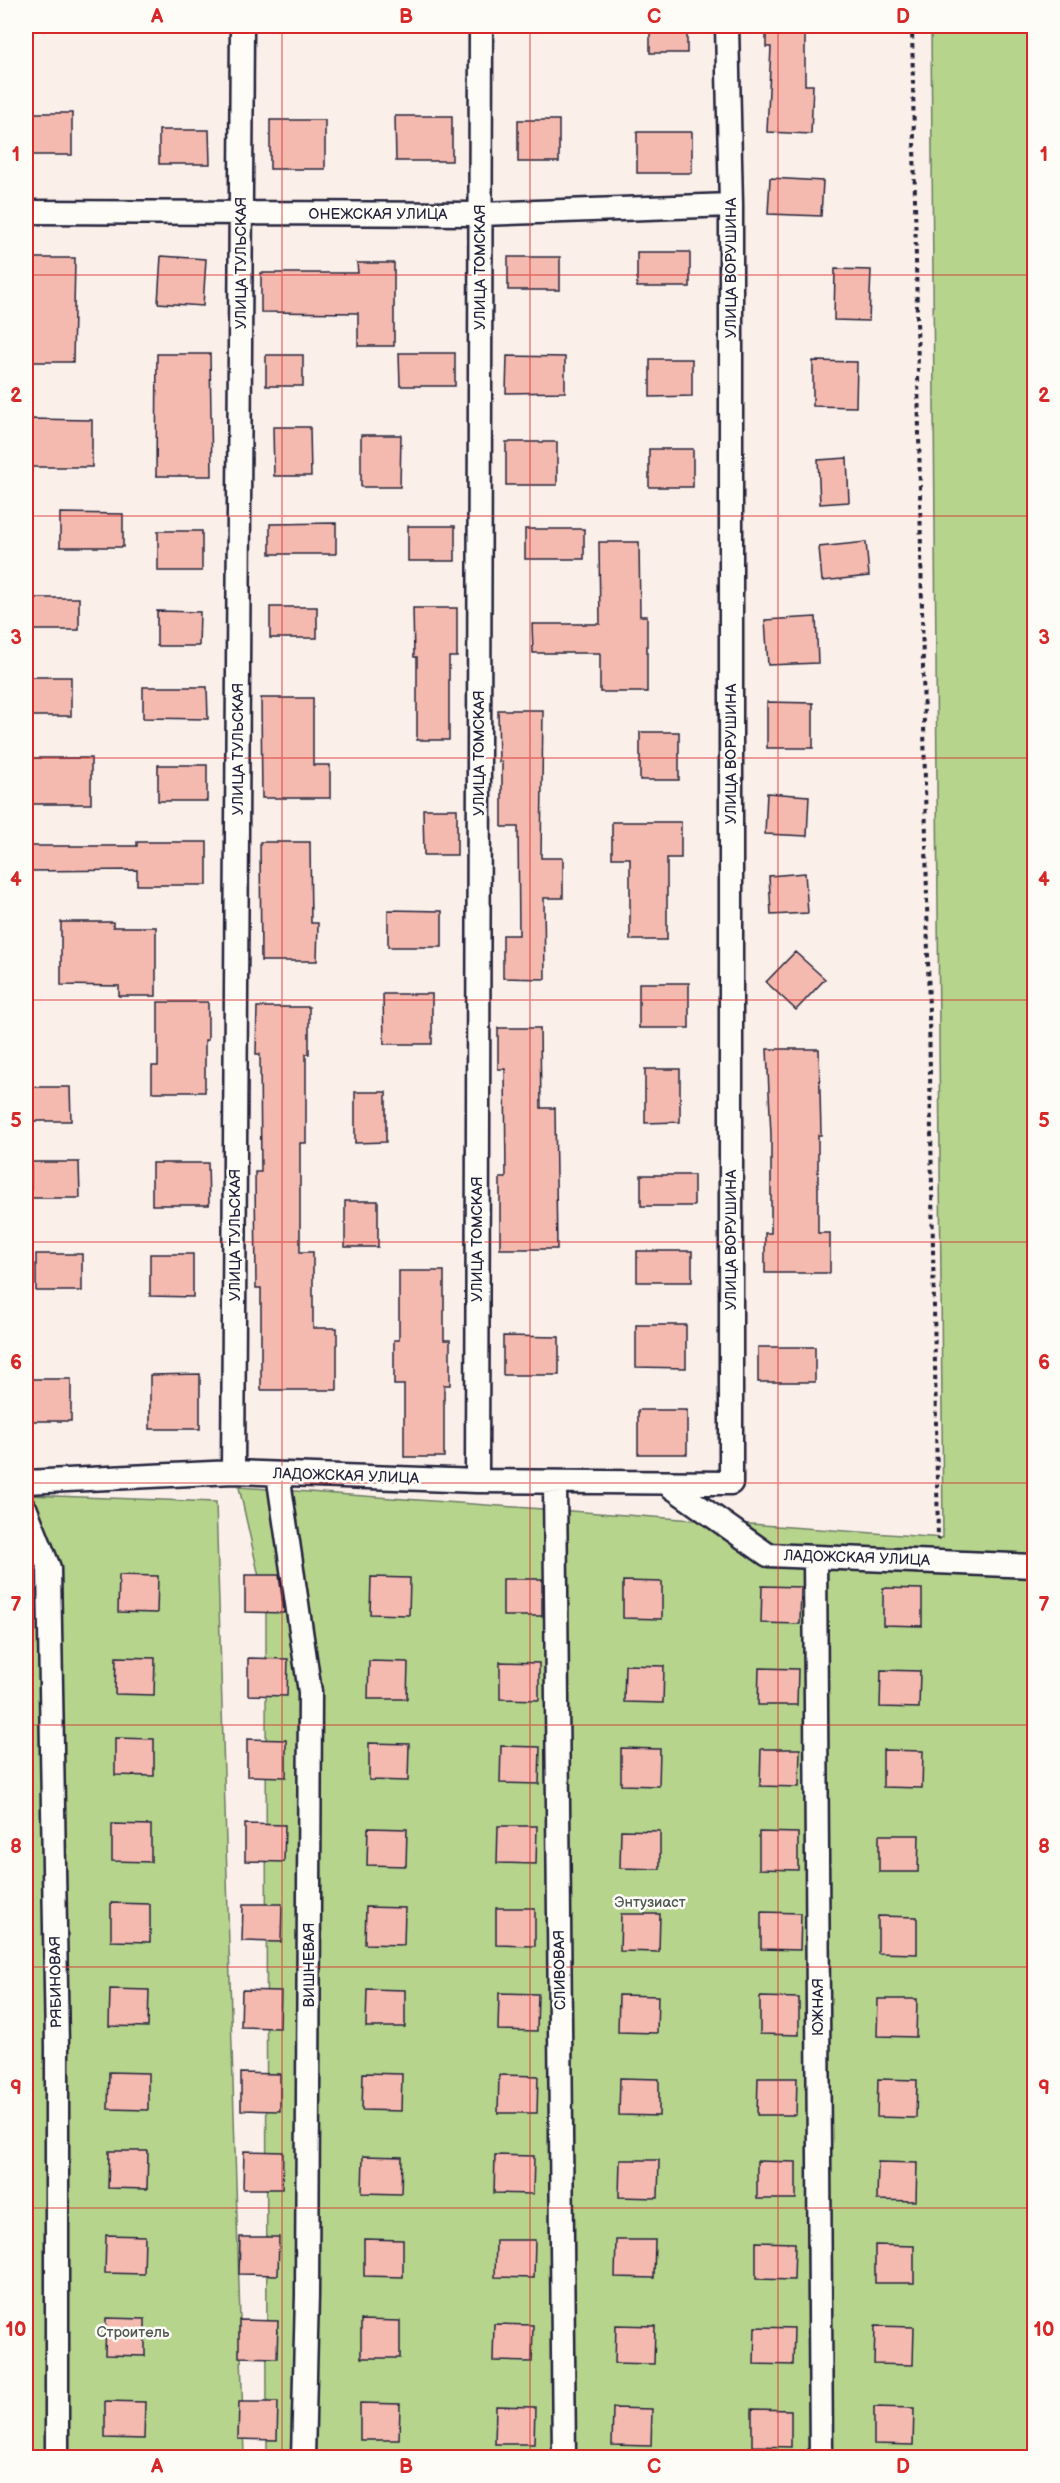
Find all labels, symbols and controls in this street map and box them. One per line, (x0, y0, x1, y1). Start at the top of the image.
text: A (150, 5, 164, 29)
text: B (399, 5, 413, 29)
text: C (647, 5, 661, 29)
text: D (896, 5, 910, 29)
text: 1 (12, 143, 20, 167)
text: 1 (1040, 143, 1048, 167)
street label: УЛИЦА ТУЛЬСКАЯ (232, 197, 251, 329)
street label: УЛИЦА ВОРУШИНА (722, 197, 741, 338)
street label: УЛИЦА ТОМСКАЯ (471, 204, 490, 330)
street label: ОНЕЖСКАЯ УЛИЦА (309, 205, 448, 224)
text: 2 (10, 384, 22, 408)
text: 2 (1038, 384, 1050, 408)
text: 3 (10, 626, 22, 650)
text: 3 (1038, 626, 1050, 650)
street label: УЛИЦА ТУЛЬСКАЯ (229, 683, 248, 815)
street label: УЛИЦА ВОРУШИНА (722, 683, 741, 824)
street label: УЛИЦА ТОМСКАЯ (470, 690, 489, 816)
text: 4 (10, 868, 22, 892)
text: 4 (1038, 868, 1050, 892)
text: 5 (10, 1109, 22, 1133)
text: 5 (1038, 1109, 1050, 1133)
street label: УЛИЦА ТУЛЬСКАЯ (226, 1169, 245, 1301)
street label: УЛИЦА ВОРУШИНА (722, 1169, 741, 1310)
street label: УЛИЦА ТОМСКАЯ (468, 1176, 487, 1302)
text: 6 (10, 1351, 22, 1375)
text: 6 (1038, 1351, 1050, 1375)
street label: ЛАДОЖСКАЯ УЛИЦА (272, 1464, 420, 1488)
street label: ЛАДОЖСКАЯ УЛИЦА (783, 1546, 931, 1570)
text: 7 (10, 1593, 22, 1617)
text: 7 (1038, 1593, 1050, 1617)
text: 8 (10, 1835, 22, 1859)
text: 8 (1038, 1835, 1050, 1859)
park label: Энтузиаст (614, 1893, 686, 1912)
street label: ВИШНЕВАЯ (300, 1922, 319, 2008)
street label: СЛИВОВАЯ (550, 1930, 570, 2010)
street label: РЯБИНОВАЯ (46, 1936, 66, 2028)
street label: ЮЖНАЯ (809, 1978, 828, 2036)
text: 9 (10, 2076, 22, 2100)
text: 9 (1038, 2076, 1050, 2100)
text: 10 (6, 2318, 26, 2342)
text: 10 (1034, 2318, 1054, 2342)
park label: Строитель (96, 2323, 170, 2342)
text: A (150, 2455, 164, 2479)
text: B (399, 2455, 413, 2479)
text: C (647, 2455, 661, 2479)
text: D (896, 2455, 910, 2479)

